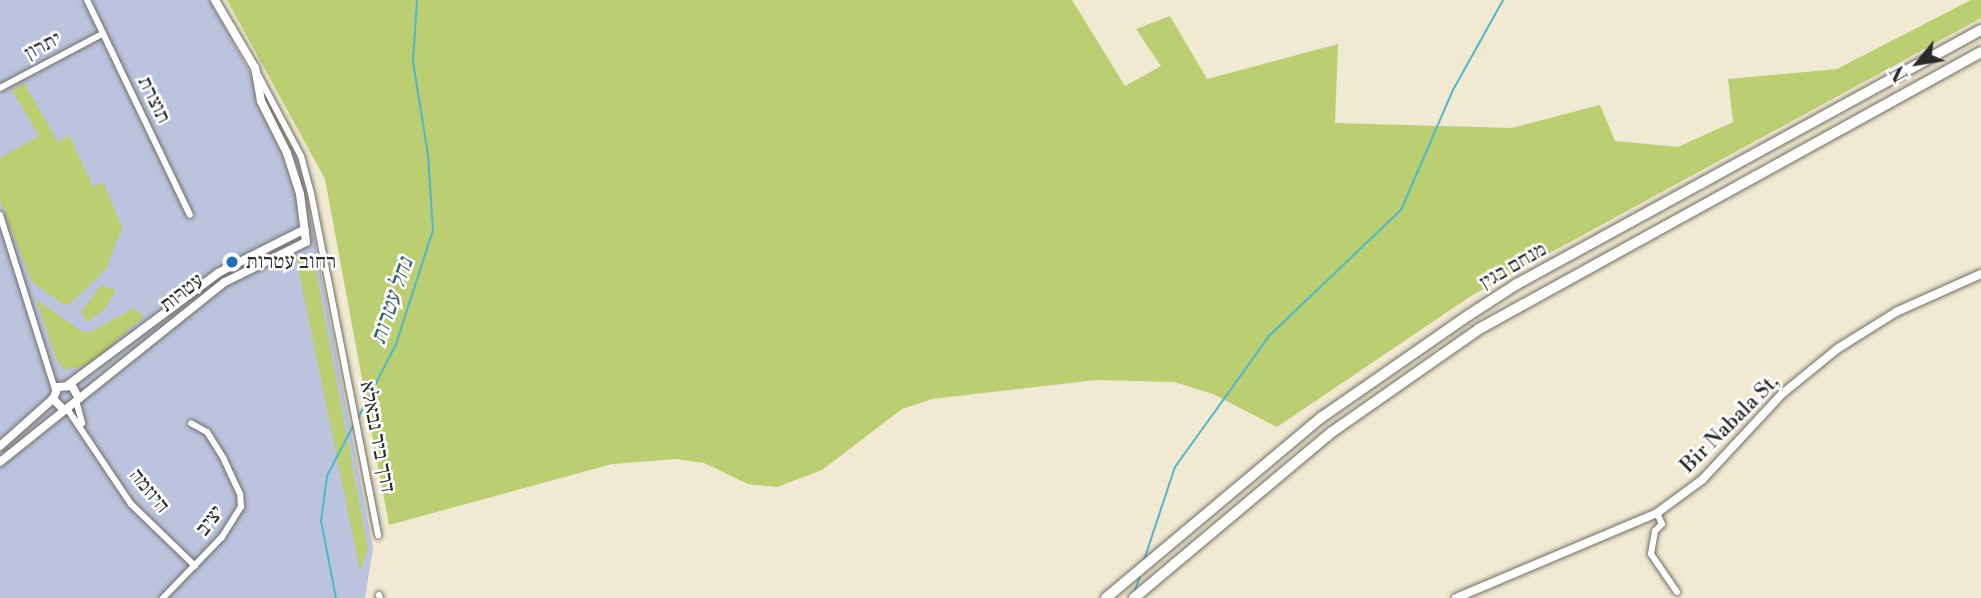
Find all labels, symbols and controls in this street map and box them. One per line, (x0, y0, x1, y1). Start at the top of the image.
street label: יתרון (20, 26, 66, 66)
north arrow (1883, 28, 1953, 98)
text: N (1886, 61, 1914, 86)
street label: תוצרת (132, 72, 176, 128)
street label: מנחם בגין (1475, 237, 1551, 295)
place label: רחוב עטרות (246, 249, 336, 275)
marker: רחוב עטרות (224, 254, 240, 270)
water label: נחל עטרות (364, 254, 420, 348)
street label: עטרות (155, 268, 209, 318)
street label: Bir Nabala St, (1675, 369, 1785, 479)
street label: דרך ביר נבאלא (354, 379, 400, 495)
street label: היוזמה (123, 464, 175, 518)
street label: יציב (190, 501, 230, 541)

